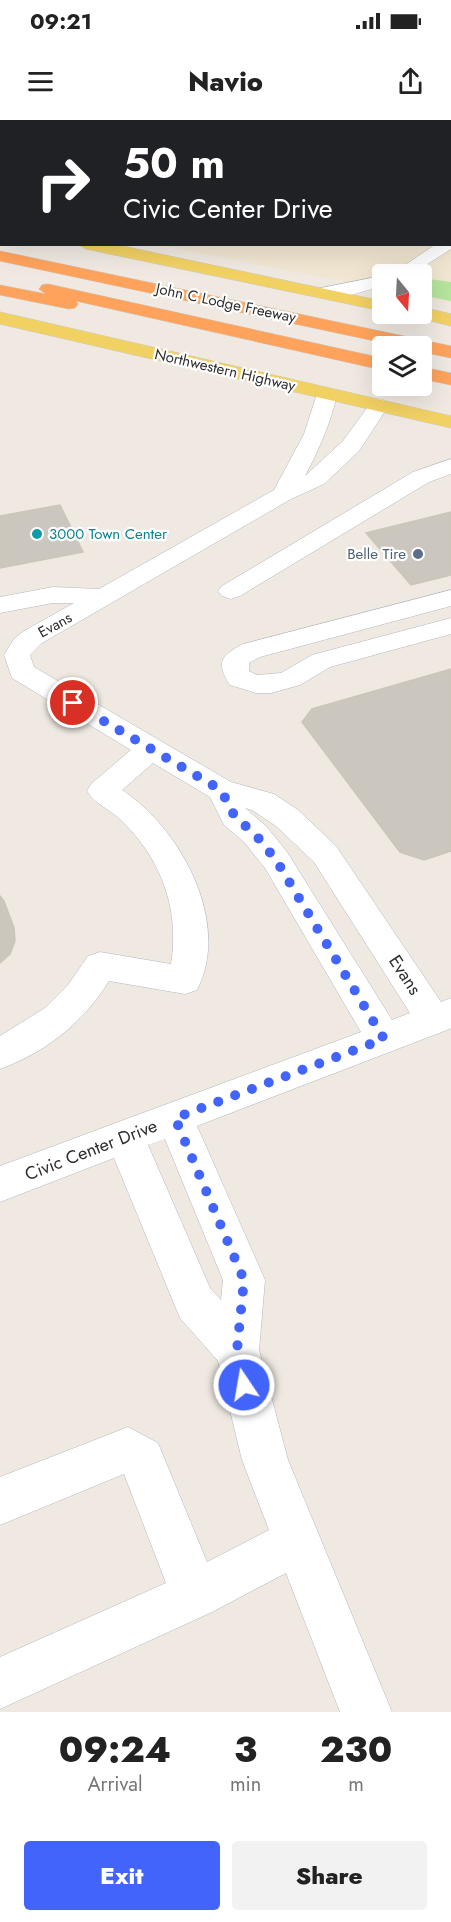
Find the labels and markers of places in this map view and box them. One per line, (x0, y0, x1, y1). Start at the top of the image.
place label: 3000 Town Center (49, 523, 168, 545)
marker: 3000 Town Center (30, 527, 44, 541)
place label: Belle Tire (347, 543, 406, 565)
marker: Belle Tire (411, 547, 425, 561)
pin (47, 677, 98, 728)

